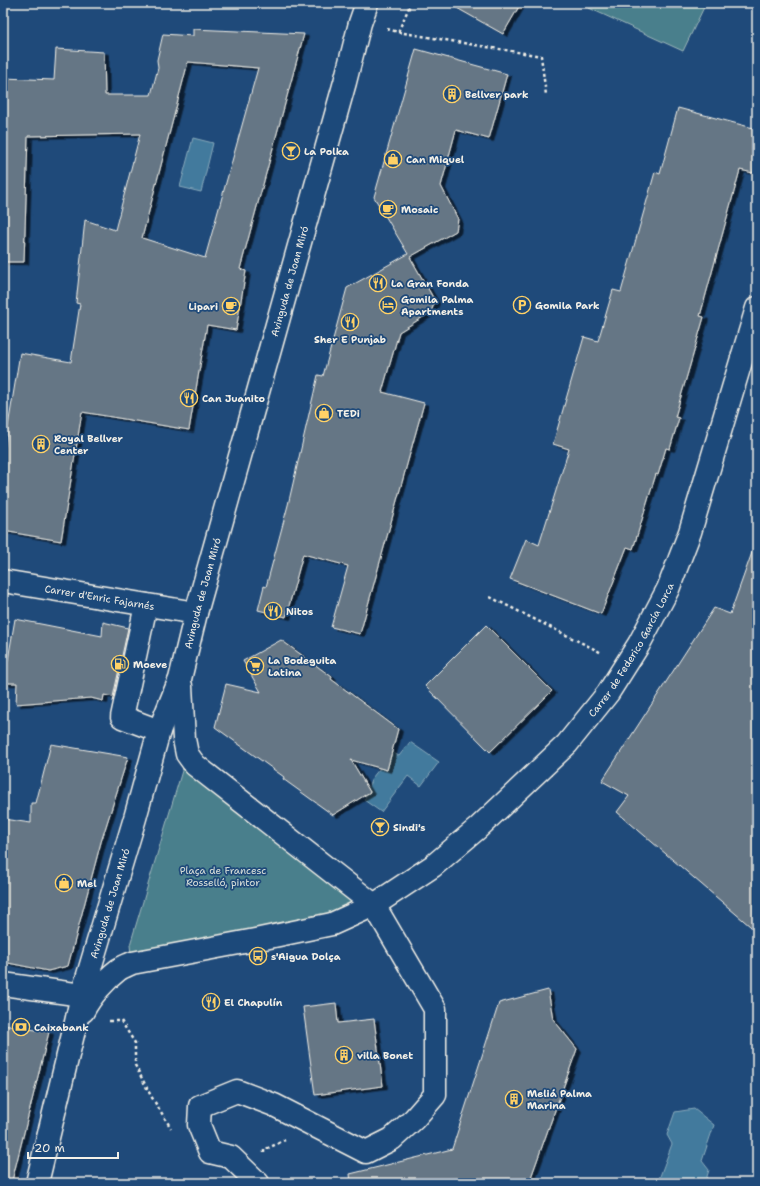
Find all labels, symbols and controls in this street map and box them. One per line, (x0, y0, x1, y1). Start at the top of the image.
building icon: Bellver park (442, 84, 462, 104)
place label: Bellver park (465, 88, 529, 101)
bar icon: La Polka (281, 141, 301, 161)
place label: La Polka (304, 145, 349, 158)
shop icon: Can Miquel (383, 149, 403, 169)
place label: Can Miquel (406, 153, 465, 166)
cafe icon: Mosaic (378, 199, 398, 219)
place label: Mosaic (401, 203, 438, 216)
street label: Avinguda de Joan Miró (267, 224, 311, 338)
restaurant icon: La Gran Fonda (368, 273, 388, 293)
place label: La Gran Fonda (391, 277, 469, 290)
place label: Gomila Palma Apartments (401, 293, 474, 318)
hotel icon: Gomila Palma Apartments (378, 295, 398, 315)
parking icon: Gomila Park (512, 295, 532, 315)
cafe icon: Lipari (221, 296, 241, 316)
place label: Gomila Park (535, 299, 600, 312)
place label: Lipari (188, 300, 218, 313)
restaurant icon: Sher E Punjab (340, 312, 360, 332)
place label: Sher E Punjab (314, 333, 386, 346)
restaurant icon: Can Juanito (179, 388, 199, 408)
place label: Can Juanito (202, 392, 266, 405)
shop icon: TEDi (314, 403, 334, 423)
place label: TEDi (337, 407, 360, 420)
place label: Royal Bellver Center (54, 432, 124, 457)
building icon: Royal Bellver Center (31, 434, 51, 454)
street label: Avinguda de Joan Miró (181, 536, 223, 650)
street label: Carrer de Federico García Lorca (585, 580, 677, 719)
street label: Carrer d'Enric Fajarnés (44, 582, 156, 613)
restaurant icon: Nitos (263, 601, 283, 621)
place label: Nitos (286, 605, 313, 618)
fuel station icon: Moeve (110, 654, 130, 674)
place label: La Bodeguita Latina (268, 654, 336, 679)
supermarket icon: La Bodeguita Latina (245, 656, 265, 676)
place label: Moeve (133, 658, 167, 671)
bar icon: Sindi's (370, 817, 390, 837)
place label: Sindi's (393, 821, 426, 834)
street label: Avinguda de Joan Miró (87, 847, 132, 960)
park label: Plaça de Francesc Rosselló, pintor (180, 864, 266, 889)
shop icon: Mel (54, 873, 74, 893)
place label: Mel (77, 877, 97, 890)
bus stop icon: s'Aigua Dolça (248, 946, 268, 966)
place label: s'Aigua Dolça (271, 950, 341, 963)
restaurant icon: El Chapulín (201, 992, 221, 1012)
place label: El Chapulín (224, 996, 283, 1009)
bank icon: Caixabank (11, 1017, 31, 1037)
place label: Caixabank (34, 1021, 89, 1034)
building icon: villa Bonet (334, 1045, 354, 1065)
place label: villa Bonet (357, 1049, 413, 1062)
place label: Meliá Palma Marina (527, 1087, 592, 1112)
building icon: Meliá Palma Marina (504, 1089, 524, 1109)
scale bar (28, 1134, 118, 1160)
text: 20 m (34, 1140, 65, 1156)

